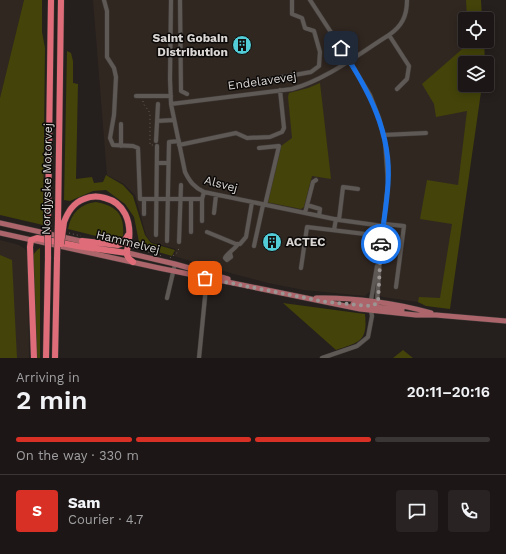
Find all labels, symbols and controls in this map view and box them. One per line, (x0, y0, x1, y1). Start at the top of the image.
map controls (458, 12, 494, 92)
button: locate (458, 12, 494, 48)
place label: Saint Gobain Distribution (153, 31, 228, 59)
pin (324, 31, 358, 65)
building icon: Saint Gobain Distribution (231, 34, 253, 56)
icon: home (330, 37, 352, 59)
button: layers (458, 56, 494, 92)
street label: Endelavevej (227, 69, 297, 93)
street label: Nordjyske Motorvej (39, 123, 55, 235)
street label: Alsvej (203, 173, 239, 195)
courier (361, 224, 401, 264)
street label: Hammelvej (95, 227, 161, 257)
building icon: ACTEC (261, 231, 283, 253)
icon: car (370, 233, 392, 255)
place label: ACTEC (286, 235, 326, 249)
pin (188, 261, 222, 295)
icon: bag (194, 267, 216, 289)
text: Arriving in (16, 370, 80, 385)
text: 20:11–20:16 (407, 383, 490, 401)
text: 2 min (16, 385, 87, 415)
text: On the way · 330 m (16, 448, 139, 463)
button: chat (396, 490, 438, 532)
button: phone (448, 490, 490, 532)
text: Sam (68, 494, 100, 512)
text: S (32, 502, 42, 520)
text: Courier · 4.7 (68, 512, 143, 527)

